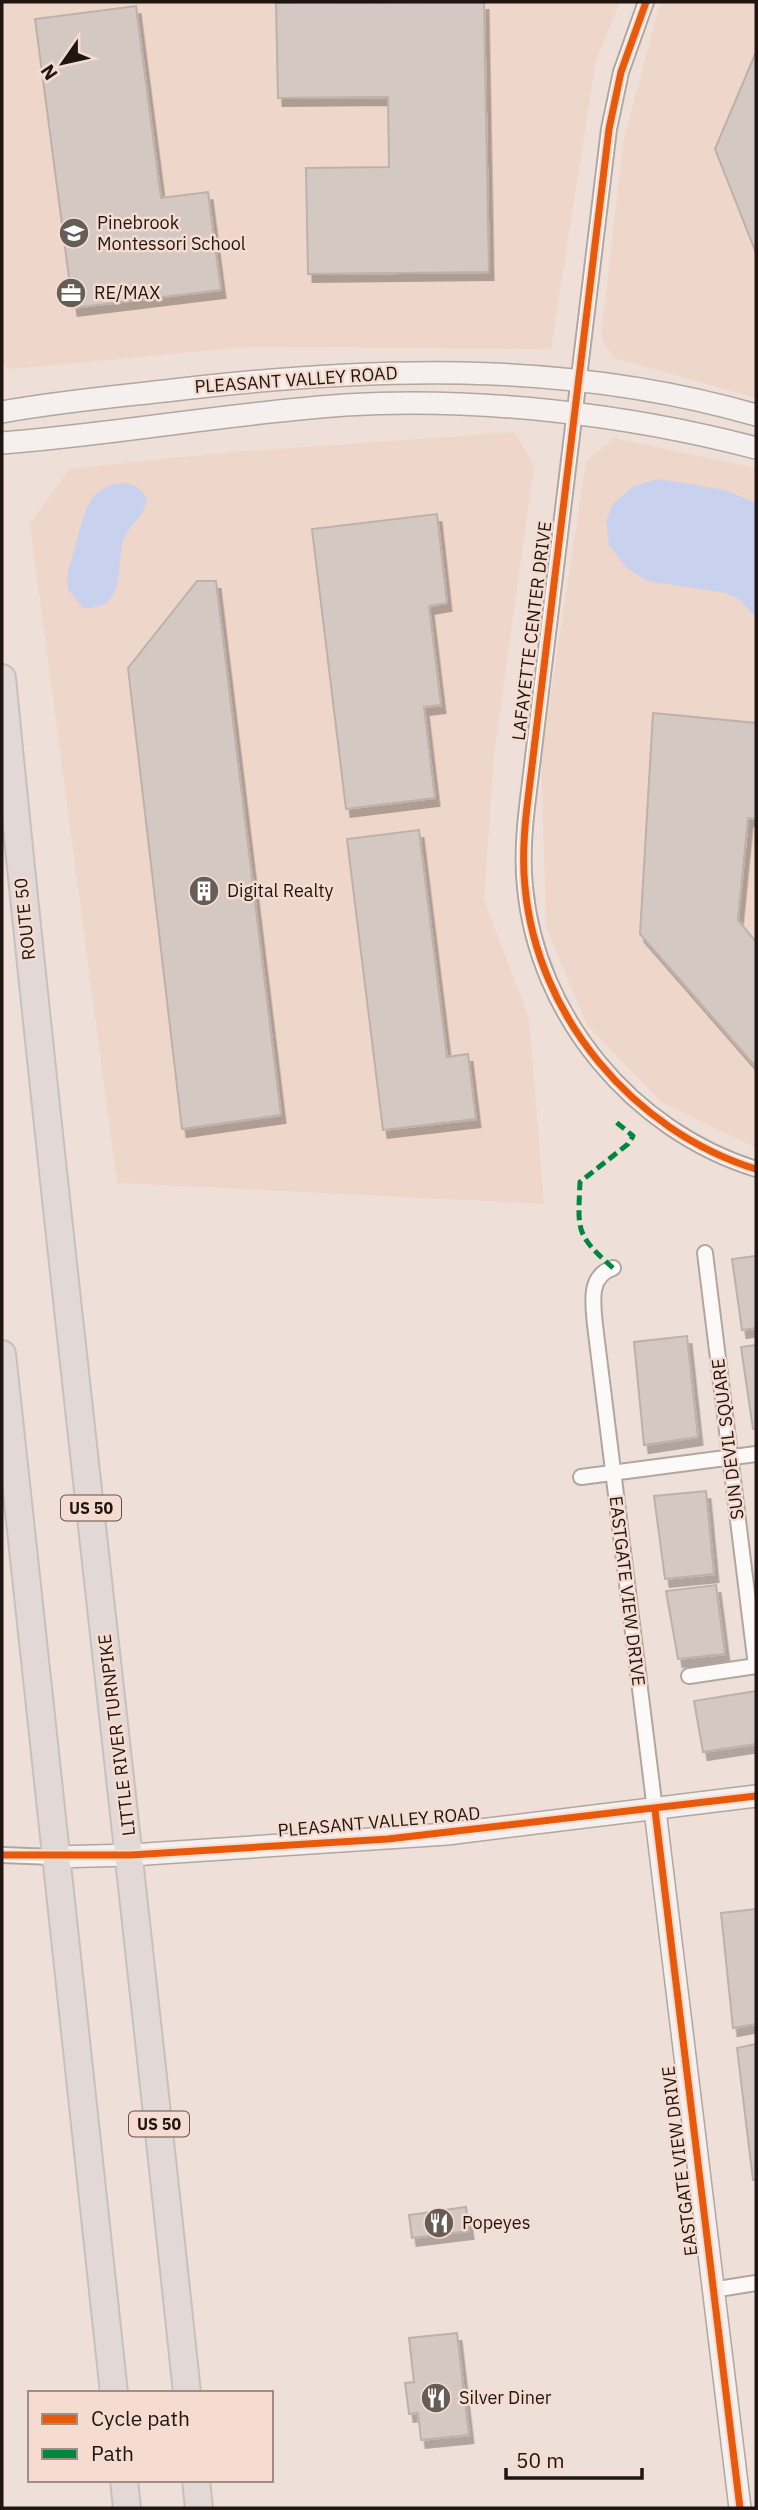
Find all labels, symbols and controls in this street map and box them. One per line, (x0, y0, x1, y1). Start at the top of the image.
north arrow (28, 28, 98, 98)
text: N (35, 60, 63, 85)
place label: Pinebrook Montessori School (97, 211, 246, 255)
school or university icon: Pinebrook Montessori School (57, 216, 91, 250)
office icon: RE/MAX (54, 276, 88, 310)
place label: RE/MAX (94, 281, 160, 304)
street label: PLEASANT VALLEY ROAD (194, 361, 398, 398)
street label: LAFAYETTE CENTER DRIVE (507, 520, 556, 742)
building icon: Digital Realty (187, 874, 221, 908)
street label: ROUTE 50 (9, 877, 40, 961)
place label: Digital Realty (227, 879, 334, 902)
street label: SUN DEVIL SQUARE (706, 1357, 749, 1521)
street label: EASTGATE VIEW DRIVE (604, 1495, 651, 1687)
road number: US 50 (61, 1496, 121, 1520)
street label: LITTLE RIVER TURNPIKE (93, 1633, 140, 1837)
street label: PLEASANT VALLEY ROAD (277, 1801, 481, 1842)
street label: EASTGATE VIEW DRIVE (656, 2065, 703, 2257)
road number: US 50 (129, 2112, 189, 2136)
restaurant icon: Popeyes (422, 2206, 456, 2240)
place label: Popeyes (462, 2211, 530, 2234)
restaurant icon: Silver Diner (419, 2381, 453, 2415)
place label: Silver Diner (459, 2386, 552, 2409)
legend (28, 2391, 273, 2482)
text: Cycle path (91, 2404, 190, 2432)
scale bar (506, 2436, 642, 2480)
text: Path (91, 2439, 134, 2467)
text: 50 m (516, 2446, 565, 2474)

